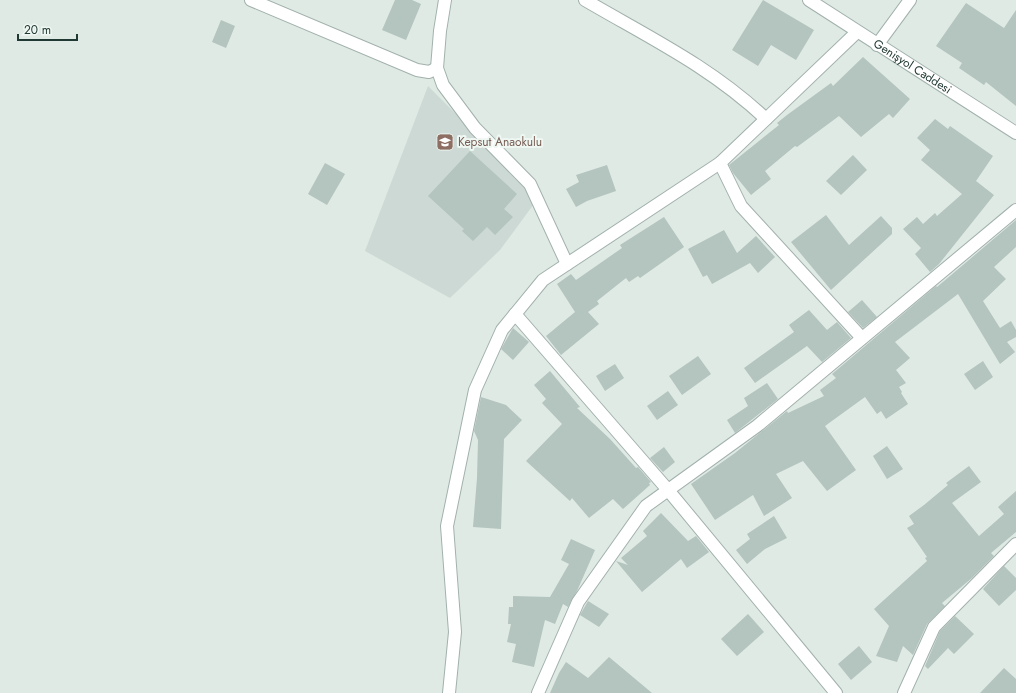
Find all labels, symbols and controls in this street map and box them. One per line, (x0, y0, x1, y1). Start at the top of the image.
scale bar (18, 16, 77, 42)
text: 20 m (24, 21, 51, 39)
street label: Genişyol Caddesi (870, 35, 955, 98)
school or university icon: Kepsut Anaokulu (435, 132, 455, 152)
place label: Kepsut Anaokulu (458, 133, 542, 151)

